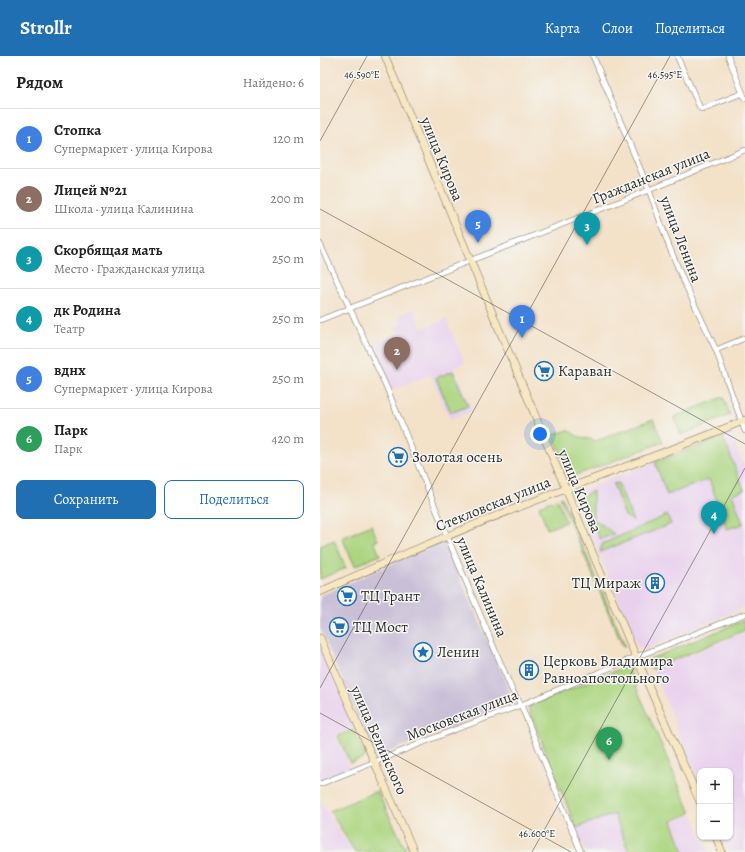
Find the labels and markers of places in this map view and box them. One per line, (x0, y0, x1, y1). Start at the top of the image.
pin: 5 (465, 210, 491, 243)
pin: 3 (574, 212, 600, 245)
pin: 1 (509, 305, 535, 338)
pin: 2 (384, 337, 410, 370)
supermarket icon: Караван (533, 360, 555, 382)
place label: Караван (558, 361, 612, 381)
supermarket icon: Золотая осень (387, 446, 409, 468)
place label: Золотая осень (412, 447, 503, 467)
pin: 4 (701, 501, 727, 534)
building icon: ТЦ Мираж (644, 572, 666, 594)
place label: ТЦ Мираж (572, 573, 641, 593)
supermarket icon: ТЦ Грант (336, 585, 358, 607)
place label: ТЦ Грант (361, 586, 420, 606)
supermarket icon: ТЦ Мост (328, 616, 350, 638)
place label: ТЦ Мост (353, 617, 408, 637)
place icon: Ленин (412, 641, 434, 663)
place label: Ленин (437, 642, 480, 662)
place label: Церковь Владимира Равноапостольного (543, 651, 673, 688)
building icon: Церковь Владимира Равноапостольного (518, 659, 540, 681)
pin: 6 (596, 727, 622, 760)

